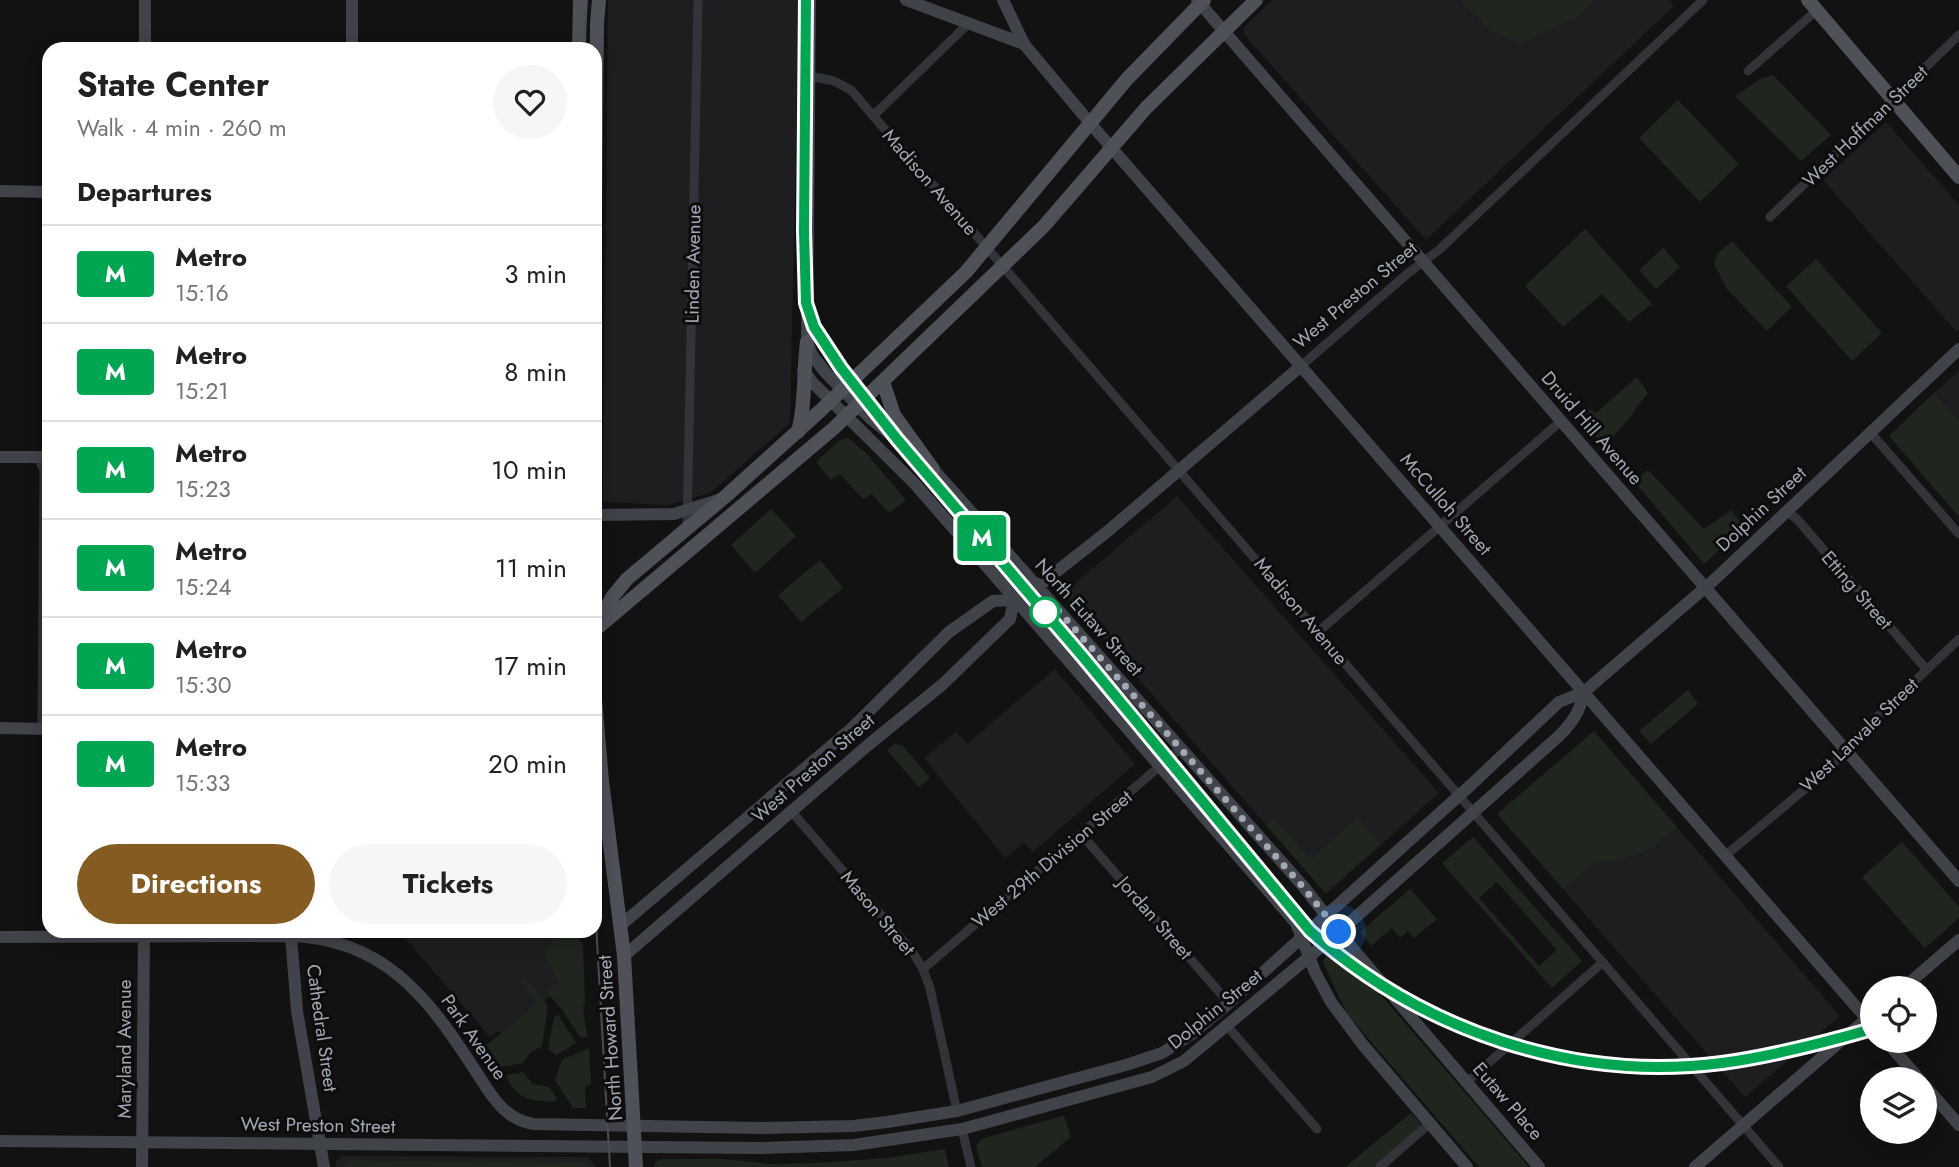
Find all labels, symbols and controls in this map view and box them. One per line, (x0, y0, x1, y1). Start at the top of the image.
street label: West Hoffman Street (1796, 59, 1934, 193)
text: State Center (77, 61, 269, 108)
button: heart (493, 65, 567, 139)
text: Walk · 4 min · 260 m (77, 111, 287, 145)
street label: Madison Avenue (876, 123, 984, 241)
text: Departures (77, 173, 212, 211)
street label: Linden Avenue (678, 204, 708, 324)
street label: West Preston Street (1287, 235, 1423, 355)
text: Metro (175, 238, 247, 276)
text: 3 min (504, 255, 567, 293)
text: M (105, 256, 126, 291)
text: 15:16 (175, 276, 229, 310)
text: Metro (175, 336, 247, 374)
text: 8 min (504, 353, 567, 391)
text: M (105, 354, 126, 389)
street label: Druid Hill Avenue (1535, 365, 1649, 491)
text: 15:21 (175, 374, 229, 408)
text: Metro (175, 434, 247, 472)
street label: McCulloh Street (1394, 447, 1498, 561)
text: 10 min (491, 451, 567, 489)
text: M (105, 452, 126, 487)
street label: Dolphin Street (1710, 460, 1812, 558)
text: 15:23 (175, 472, 231, 506)
line badge: M (959, 515, 1005, 561)
text: M (971, 520, 993, 555)
text: Metro (175, 532, 247, 570)
street label: Etting Street (1815, 545, 1899, 636)
text: 11 min (495, 549, 567, 587)
text: M (105, 550, 126, 585)
street label: Madison Avenue (1248, 551, 1354, 671)
street label: North Eutaw Street (1029, 552, 1149, 682)
text: 15:24 (175, 570, 232, 604)
unlabelled marker (1030, 597, 1060, 627)
text: Metro (175, 630, 247, 668)
text: 17 min (493, 647, 567, 685)
text: M (105, 648, 126, 683)
text: 15:30 (175, 668, 232, 702)
street label: West Lanvale Street (1794, 671, 1925, 799)
street label: West Preston Street (746, 707, 881, 829)
text: Metro (175, 728, 247, 766)
text: 20 min (488, 745, 567, 783)
text: M (105, 746, 126, 781)
text: 15:33 (175, 766, 230, 800)
street label: West 29th Division Street (966, 783, 1138, 934)
button: Directions (77, 844, 315, 924)
button: Tickets (329, 844, 567, 924)
street label: Mason Street (834, 865, 922, 962)
street label: Jordan Street (1109, 868, 1199, 966)
your location (1321, 914, 1356, 949)
street label: North Howard Street (591, 954, 629, 1122)
street label: Dolphin Street (1162, 962, 1268, 1055)
street label: Cathedral Street (300, 963, 344, 1094)
map controls (1860, 976, 1937, 1144)
button: locate (1860, 976, 1937, 1053)
street label: Maryland Avenue (111, 979, 138, 1119)
street label: Park Avenue (435, 989, 513, 1085)
street label: Eutaw Place (1467, 1056, 1550, 1146)
button: layers (1860, 1067, 1937, 1144)
street label: West Preston Street (240, 1110, 396, 1140)

